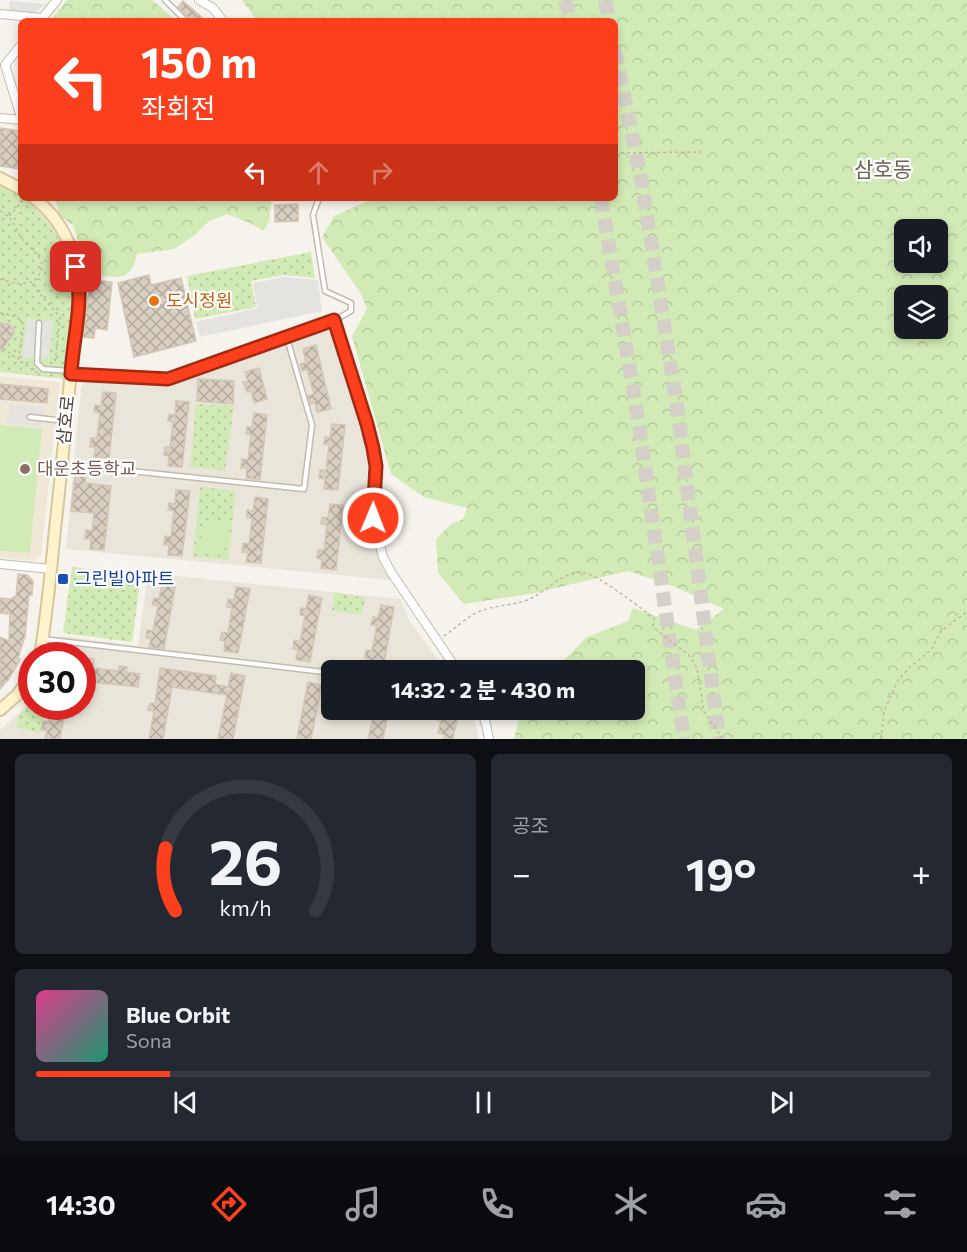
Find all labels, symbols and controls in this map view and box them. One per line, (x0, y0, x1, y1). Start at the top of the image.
text: 150 m (141, 35, 257, 87)
icon: left (42, 42, 120, 120)
text: 좌회전 (141, 91, 216, 124)
icon: left (239, 156, 272, 189)
icon: ahead (302, 156, 335, 189)
icon: right (365, 156, 398, 189)
district label: 삼호동 (854, 156, 912, 181)
map controls (894, 219, 948, 339)
button: sound (894, 219, 948, 273)
pin (50, 241, 101, 292)
icon: arrive (59, 250, 92, 283)
button: layers (894, 285, 948, 339)
place label: 도시정원 (166, 289, 232, 311)
marker: 도시정원 (147, 294, 161, 308)
street label: 삼호로 (51, 394, 79, 446)
place label: 대운초등학교 (37, 457, 136, 479)
marker: 대운초등학교 (18, 462, 32, 476)
position arrow (341, 486, 405, 550)
place label: 그린빌아파트 (75, 567, 174, 589)
marker: 그린빌아파트 (56, 572, 70, 586)
speed limit sign: 30 (18, 642, 96, 720)
text: 14:32 · 2 분 · 430 m (391, 676, 575, 703)
text: 공조 (512, 813, 549, 837)
text: 26 (209, 822, 282, 898)
text: 19° (686, 845, 756, 900)
text: − (512, 852, 531, 893)
text: + (912, 852, 931, 893)
text: km/h (219, 894, 272, 920)
text: Blue Orbit (126, 1001, 230, 1028)
text: Sona (126, 1028, 172, 1052)
icon: previous (169, 1086, 202, 1119)
icon: pause (467, 1086, 500, 1119)
icon: next (765, 1086, 798, 1119)
icon: directions (208, 1183, 250, 1225)
icon: music (342, 1183, 384, 1225)
icon: phone (476, 1183, 518, 1225)
icon: climate (610, 1183, 652, 1225)
icon: car (745, 1183, 787, 1225)
icon: filters (879, 1183, 921, 1225)
text: 14:30 (46, 1188, 116, 1221)

